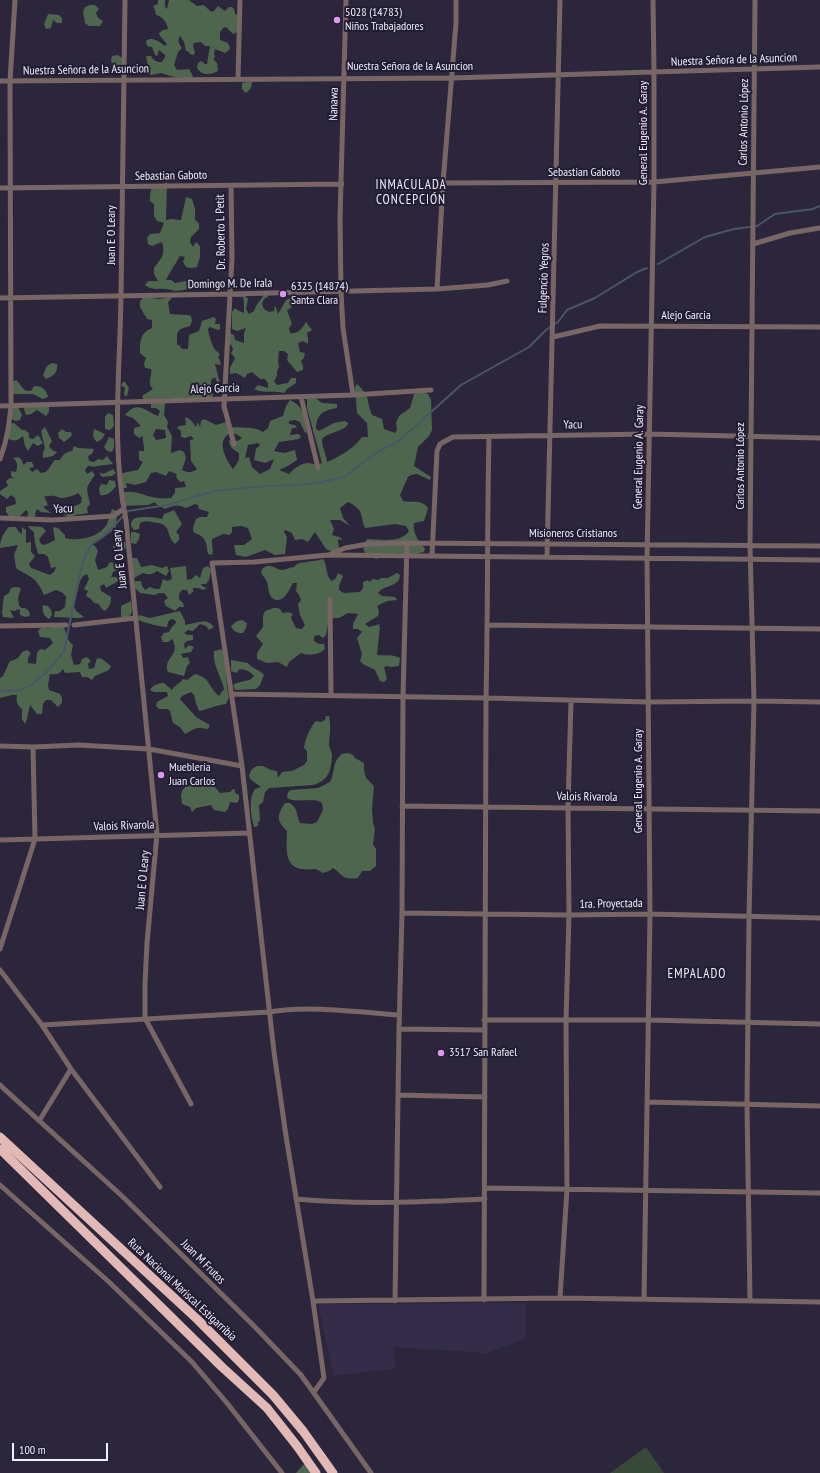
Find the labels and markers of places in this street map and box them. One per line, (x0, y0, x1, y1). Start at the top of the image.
place label: 5028 (14783) Niños Trabajadores (345, 6, 424, 34)
marker: 5028 (14783) Niños Trabajadores (332, 15, 342, 25)
place label: 6325 (14874) Santa Clara (291, 280, 348, 308)
marker: 6325 (14874) Santa Clara (278, 289, 288, 299)
place label: Mueblería Juan Carlos (169, 761, 215, 789)
marker: Mueblería Juan Carlos (156, 770, 166, 780)
place label: 3517 San Rafael (449, 1046, 517, 1060)
marker: 3517 San Rafael (436, 1048, 446, 1058)

